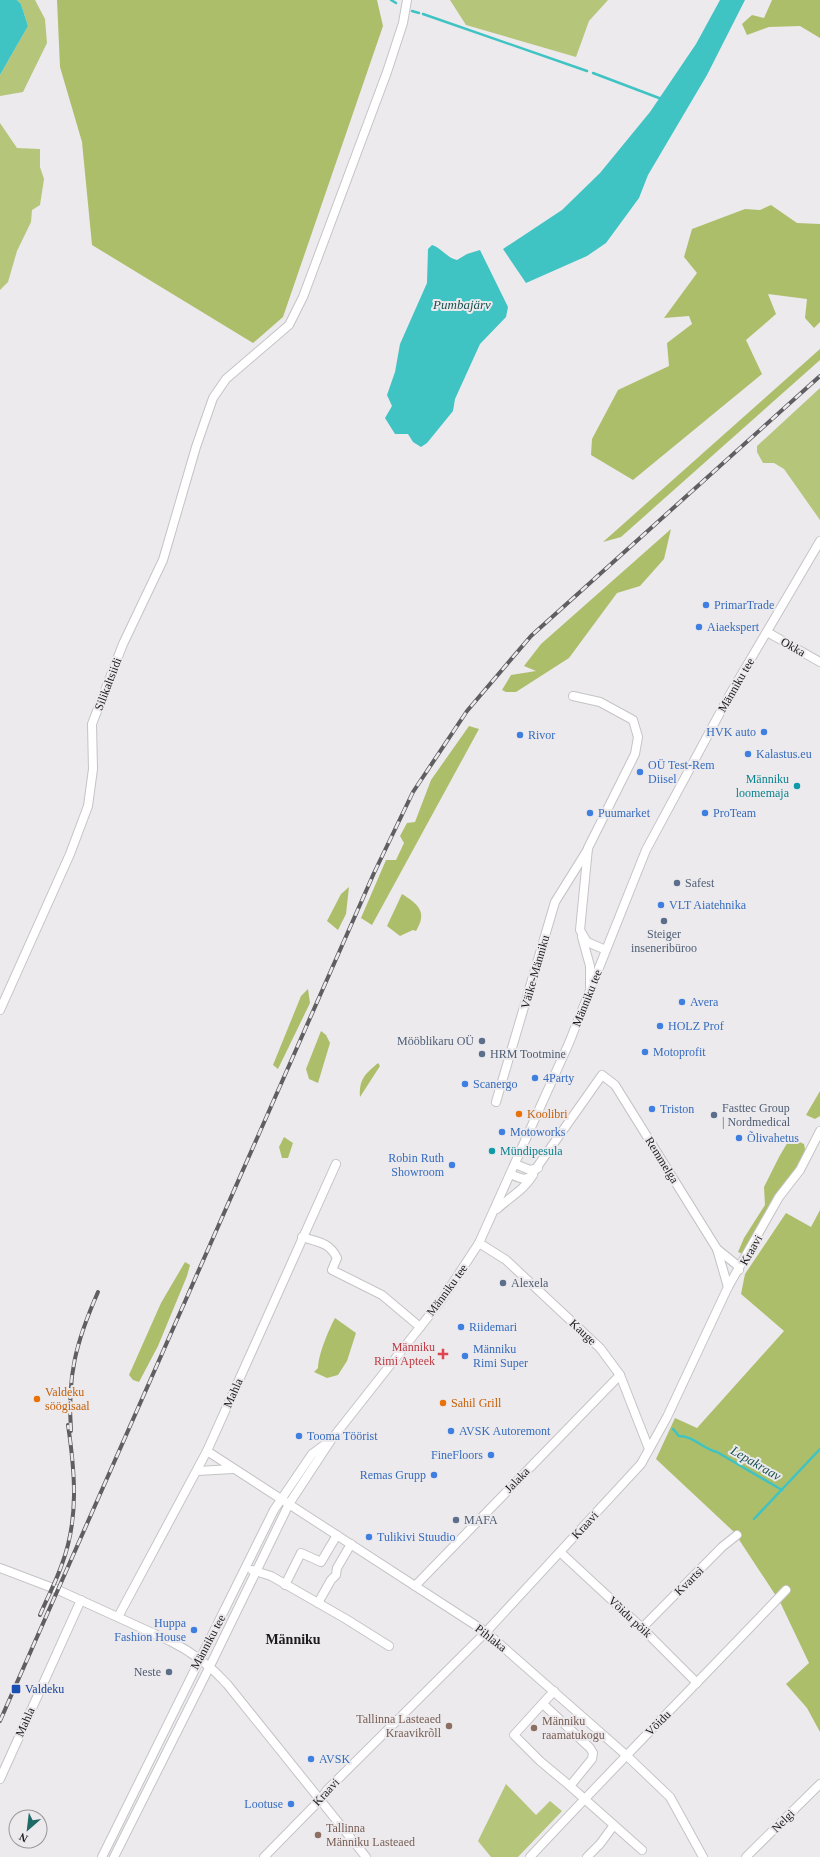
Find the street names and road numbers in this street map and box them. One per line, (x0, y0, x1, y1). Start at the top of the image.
street label: Okka (778, 634, 808, 660)
street label: Silikaltsiidi (92, 655, 125, 712)
street label: Männiku tee (715, 655, 757, 715)
street label: Väike-Männiku (518, 934, 552, 1010)
street label: Männiku tee (569, 967, 605, 1029)
street label: Remmelga (642, 1134, 682, 1186)
street label: Kraavi (737, 1232, 766, 1268)
street label: Männiku tee (424, 1261, 470, 1319)
street label: Kauge (567, 1316, 599, 1348)
street label: Mahla (220, 1376, 246, 1410)
street label: Jalaka (502, 1464, 533, 1496)
street label: Kraavi (569, 1508, 602, 1542)
street label: Kvartsi (672, 1563, 707, 1598)
street label: Võidu põik (605, 1593, 655, 1641)
street label: Männiku tee (188, 1612, 228, 1672)
street label: Pihlaka (473, 1621, 510, 1655)
street label: Mahla (12, 1705, 38, 1739)
street label: Võidu (642, 1707, 674, 1739)
street label: Kraavi (310, 1775, 343, 1809)
street label: Nelgi (769, 1806, 798, 1835)

